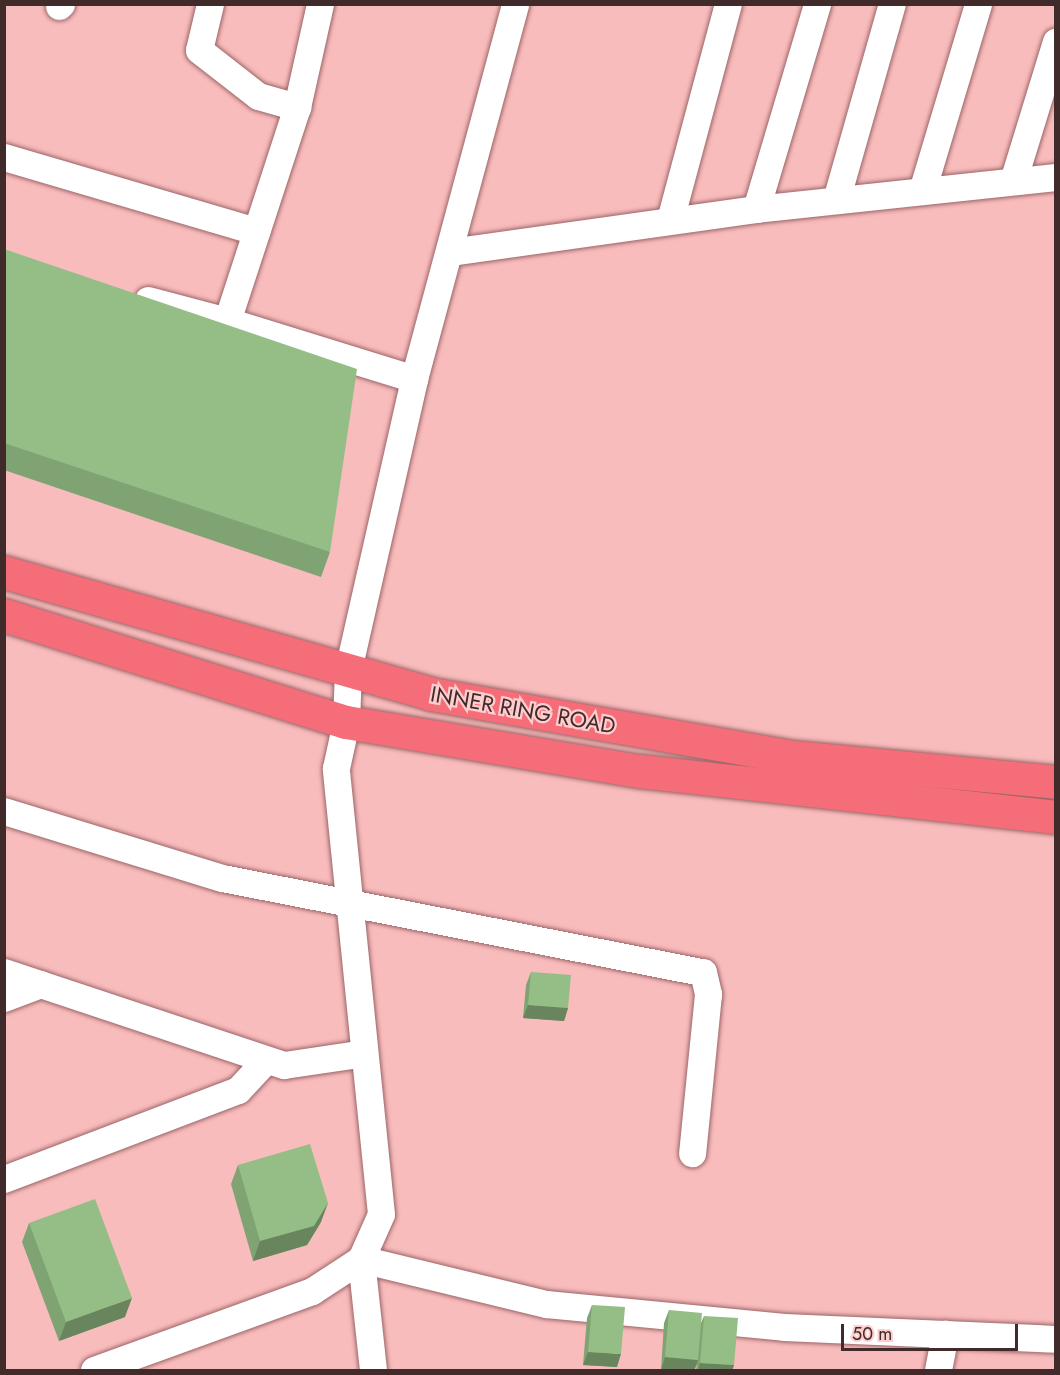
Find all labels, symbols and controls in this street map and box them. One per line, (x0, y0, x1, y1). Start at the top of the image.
street label: INNER RING ROAD (428, 681, 618, 739)
scale bar (844, 1312, 1021, 1350)
text: 50 m (852, 1321, 892, 1347)

